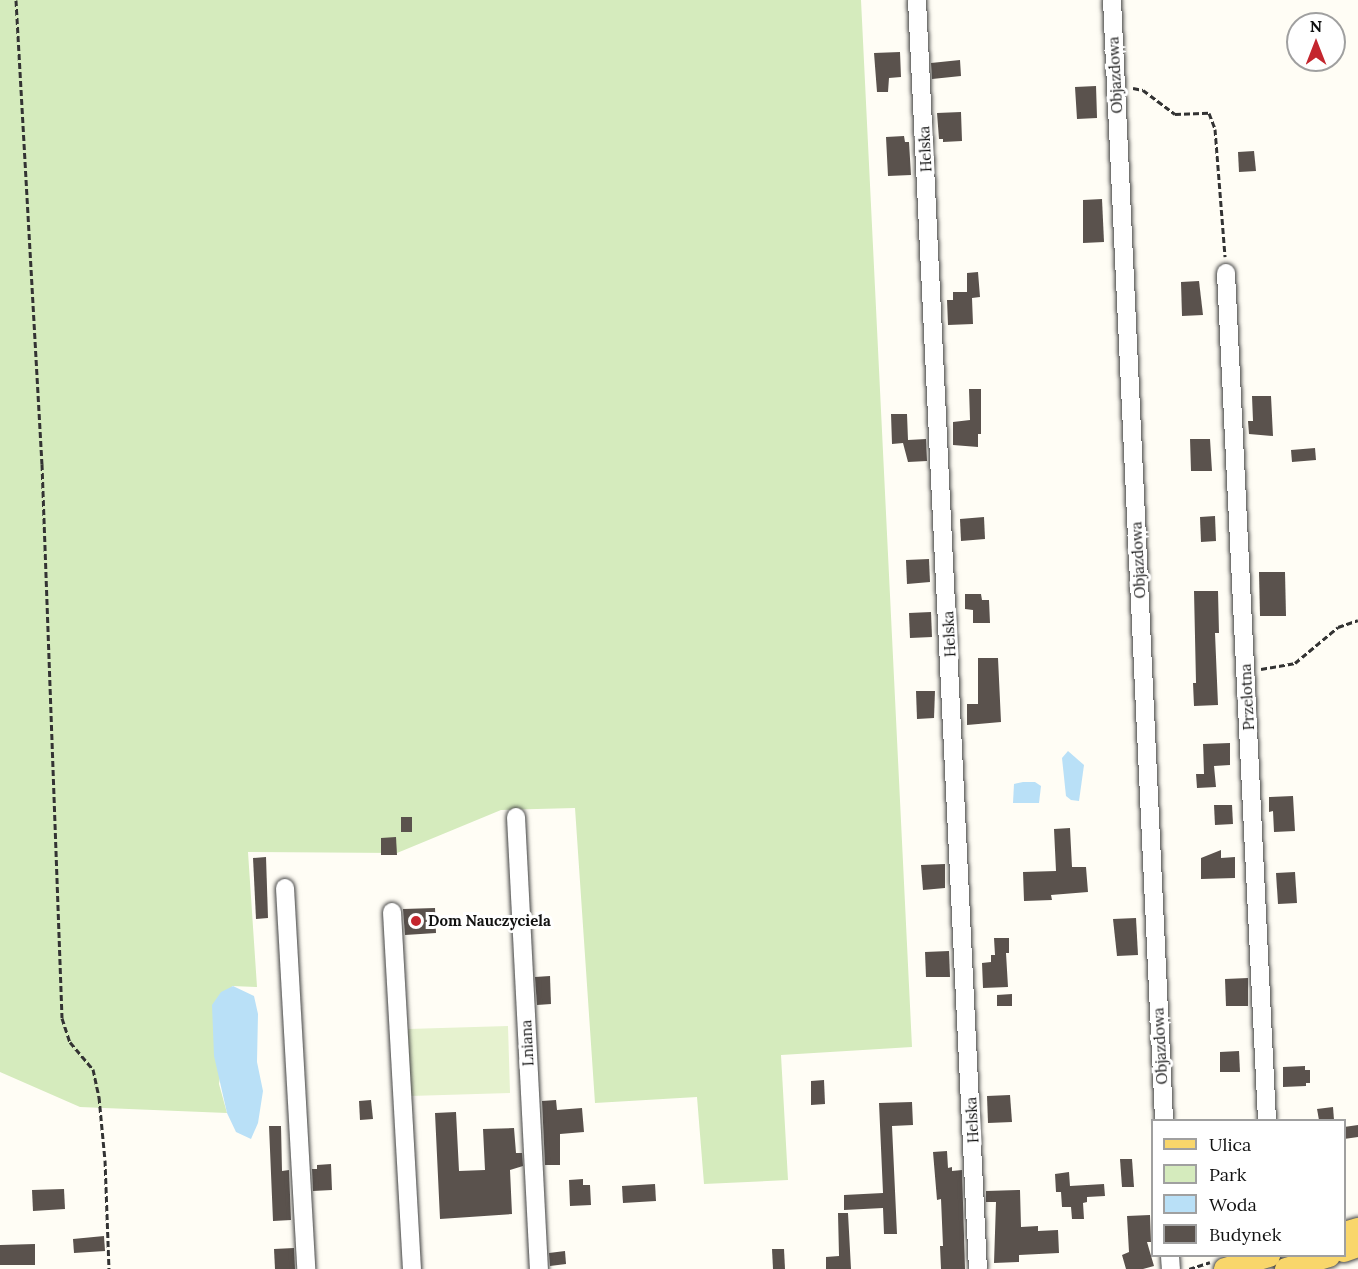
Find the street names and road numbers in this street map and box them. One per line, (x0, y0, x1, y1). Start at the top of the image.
street label: Objazdowa (1104, 36, 1126, 114)
street label: Helska (915, 125, 935, 173)
street label: Objazdowa (1127, 521, 1149, 599)
street label: Helska (939, 610, 959, 658)
street label: Przelotna (1236, 663, 1258, 731)
street label: Objazdowa (1149, 1007, 1171, 1085)
street label: Lniana (517, 1019, 537, 1067)
street label: Helska (962, 1096, 982, 1144)

